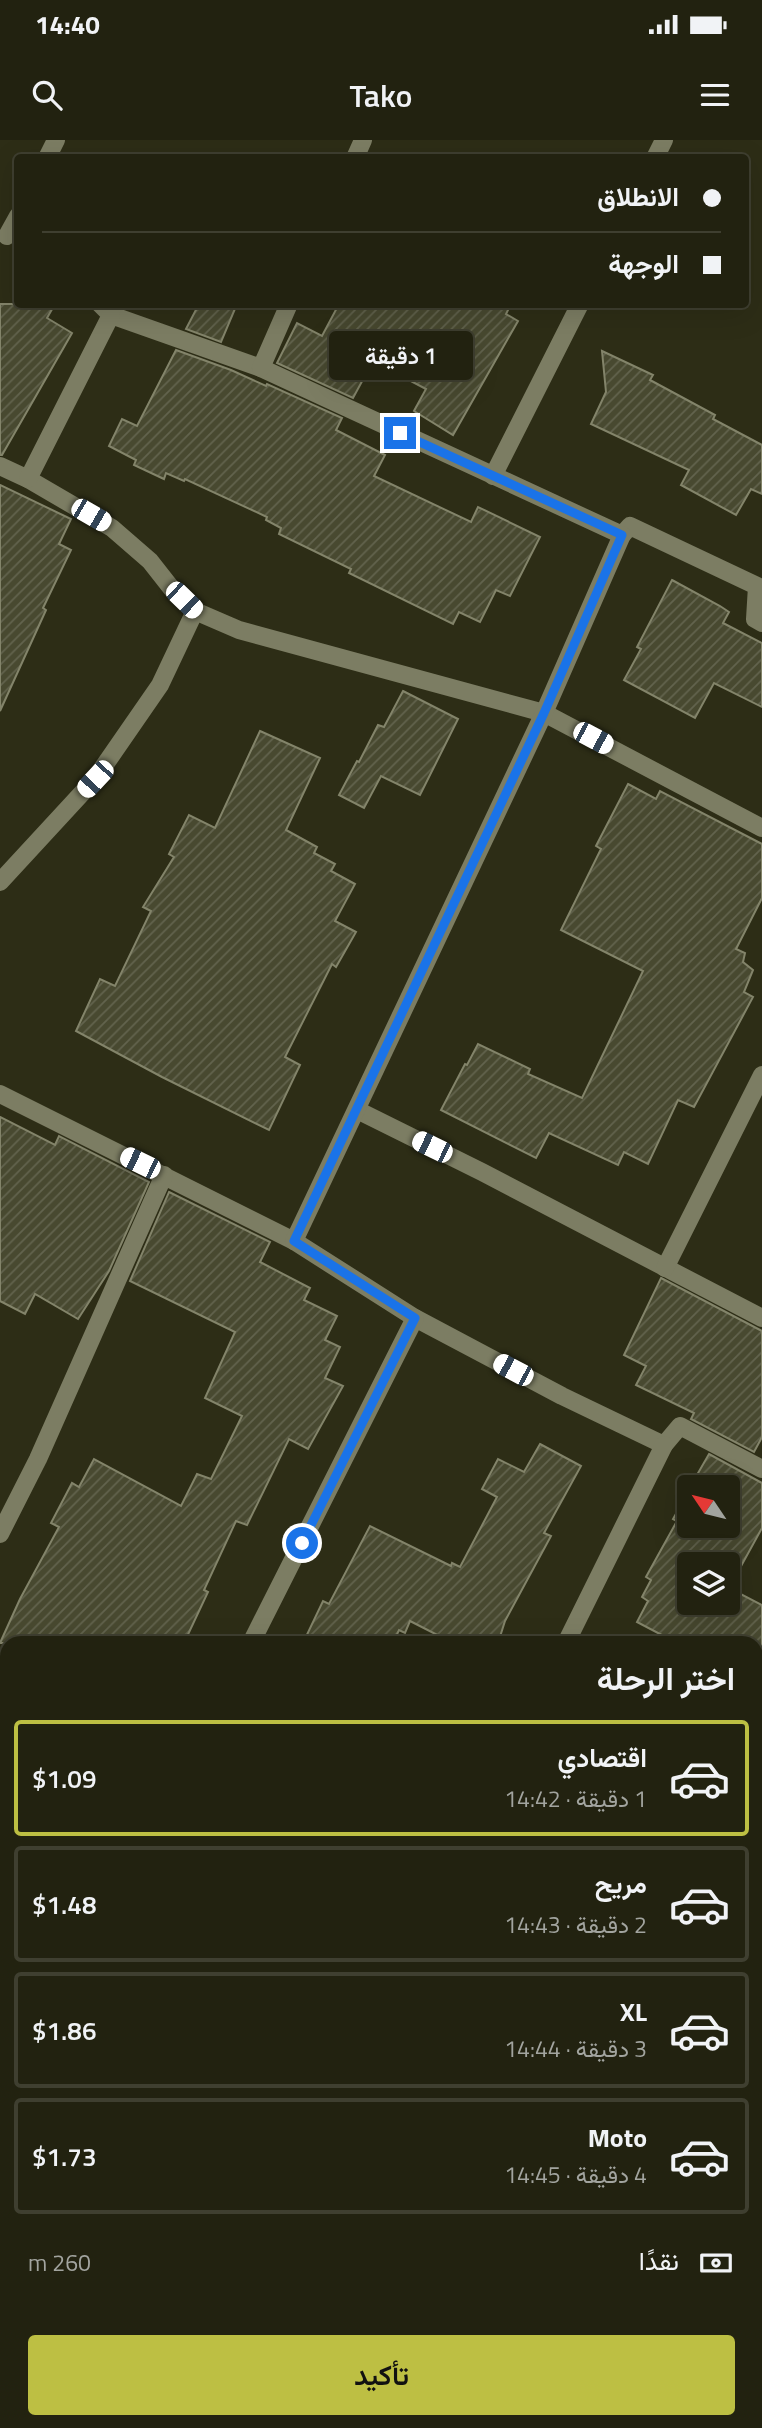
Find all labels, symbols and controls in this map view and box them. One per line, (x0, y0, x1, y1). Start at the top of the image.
text: 14:40 (35, 5, 100, 44)
text: Tako (349, 71, 413, 119)
icon: search (28, 76, 66, 114)
icon: menu (696, 76, 734, 114)
text: الانطلاق (597, 177, 679, 216)
text: الوجهة (608, 244, 679, 283)
callout: 1 دقيقة (328, 331, 472, 380)
text: 1 دقيقة (365, 338, 437, 373)
route end (384, 417, 416, 449)
car (68, 495, 115, 535)
car (162, 578, 207, 622)
car (570, 719, 617, 757)
car (73, 756, 118, 802)
car (409, 1128, 456, 1166)
car (117, 1144, 164, 1182)
car (490, 1351, 537, 1389)
north arrow (677, 1475, 740, 1538)
map controls (677, 1475, 740, 1615)
route start (286, 1527, 318, 1559)
button: layers (677, 1552, 740, 1615)
text: اختر الرحلة (597, 1654, 735, 1702)
text: اقتصادي (558, 1738, 647, 1777)
icon: car (668, 1747, 731, 1810)
text: $1.09 (32, 1759, 96, 1798)
text: 1 دقيقة · 14:42 (504, 1781, 647, 1816)
text: مريح (595, 1864, 647, 1903)
icon: car (668, 1873, 731, 1936)
text: $1.48 (32, 1885, 96, 1924)
text: 2 دقيقة · 14:43 (504, 1907, 647, 1942)
text: XL (620, 1992, 647, 2031)
icon: car (668, 1999, 731, 2062)
text: $1.86 (32, 2011, 96, 2050)
text: 3 دقيقة · 14:44 (504, 2031, 647, 2066)
text: Moto (588, 2118, 647, 2157)
icon: car (668, 2125, 731, 2188)
text: $1.73 (32, 2137, 96, 2176)
text: 4 دقيقة · 14:45 (504, 2157, 647, 2192)
text: نقدًا (639, 2241, 679, 2280)
icon: cash (697, 2244, 735, 2282)
text: 260 m (28, 2245, 91, 2280)
button: تأكيد (28, 2335, 735, 2415)

